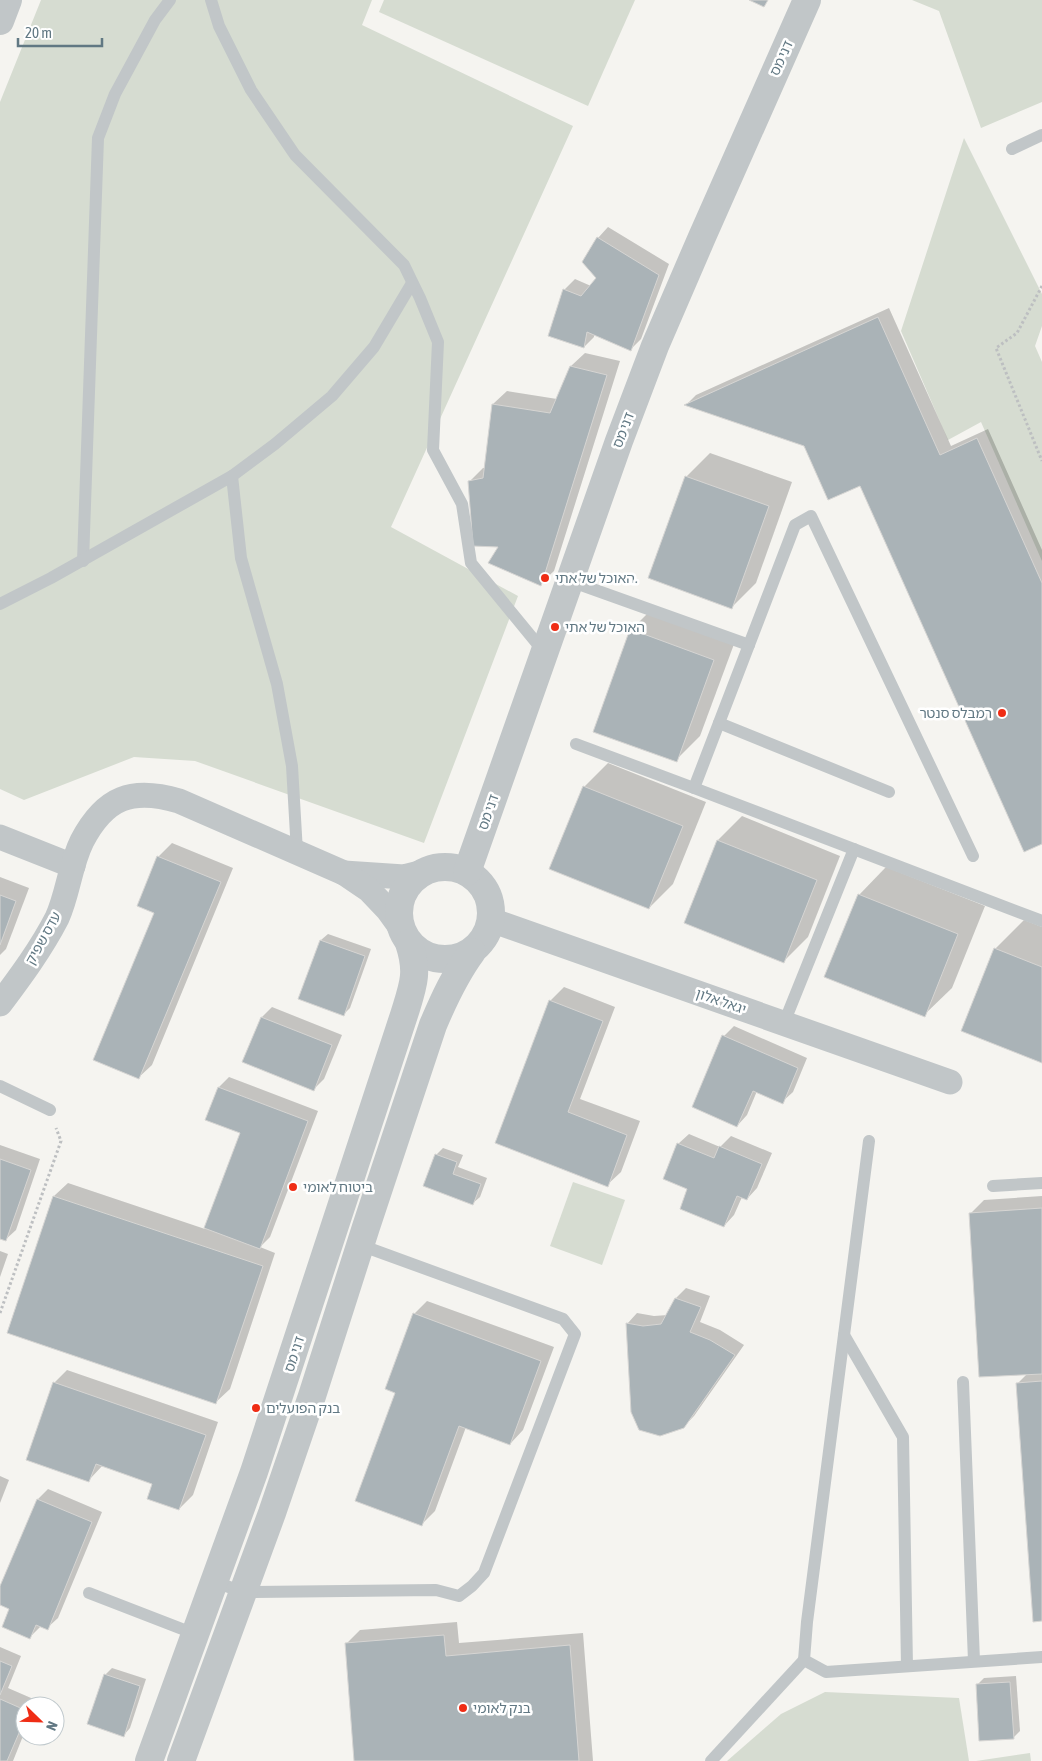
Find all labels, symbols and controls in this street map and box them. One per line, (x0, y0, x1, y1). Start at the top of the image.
scale bar (18, 15, 101, 47)
text: 20 m (25, 24, 52, 41)
street label: דני מס (766, 38, 796, 78)
street label: דני מס (609, 410, 637, 450)
place label: האוכל של אתי. (555, 570, 638, 586)
marker: האוכל של אתי. (539, 572, 551, 584)
place label: האוכל של אתי (565, 619, 645, 635)
marker: האוכל של אתי (549, 621, 561, 633)
place label: רמבלס סנטר (919, 705, 992, 721)
marker: רמבלס סנטר (996, 707, 1008, 719)
street label: דני מס (474, 792, 502, 832)
street label: עדס שפיק (22, 909, 64, 967)
street label: יגאל אלון (694, 985, 748, 1017)
place label: ביטוח לאומי (303, 1179, 373, 1195)
marker: ביטוח לאומי (287, 1181, 299, 1193)
street label: דני מס (281, 1334, 307, 1374)
place label: בנק הפועלים (266, 1400, 340, 1416)
marker: בנק הפועלים (250, 1402, 262, 1414)
north arrow (15, 1696, 65, 1746)
place label: בנק לאומי (473, 1700, 531, 1716)
marker: בנק לאומי (457, 1702, 469, 1714)
text: N (43, 1719, 61, 1733)

